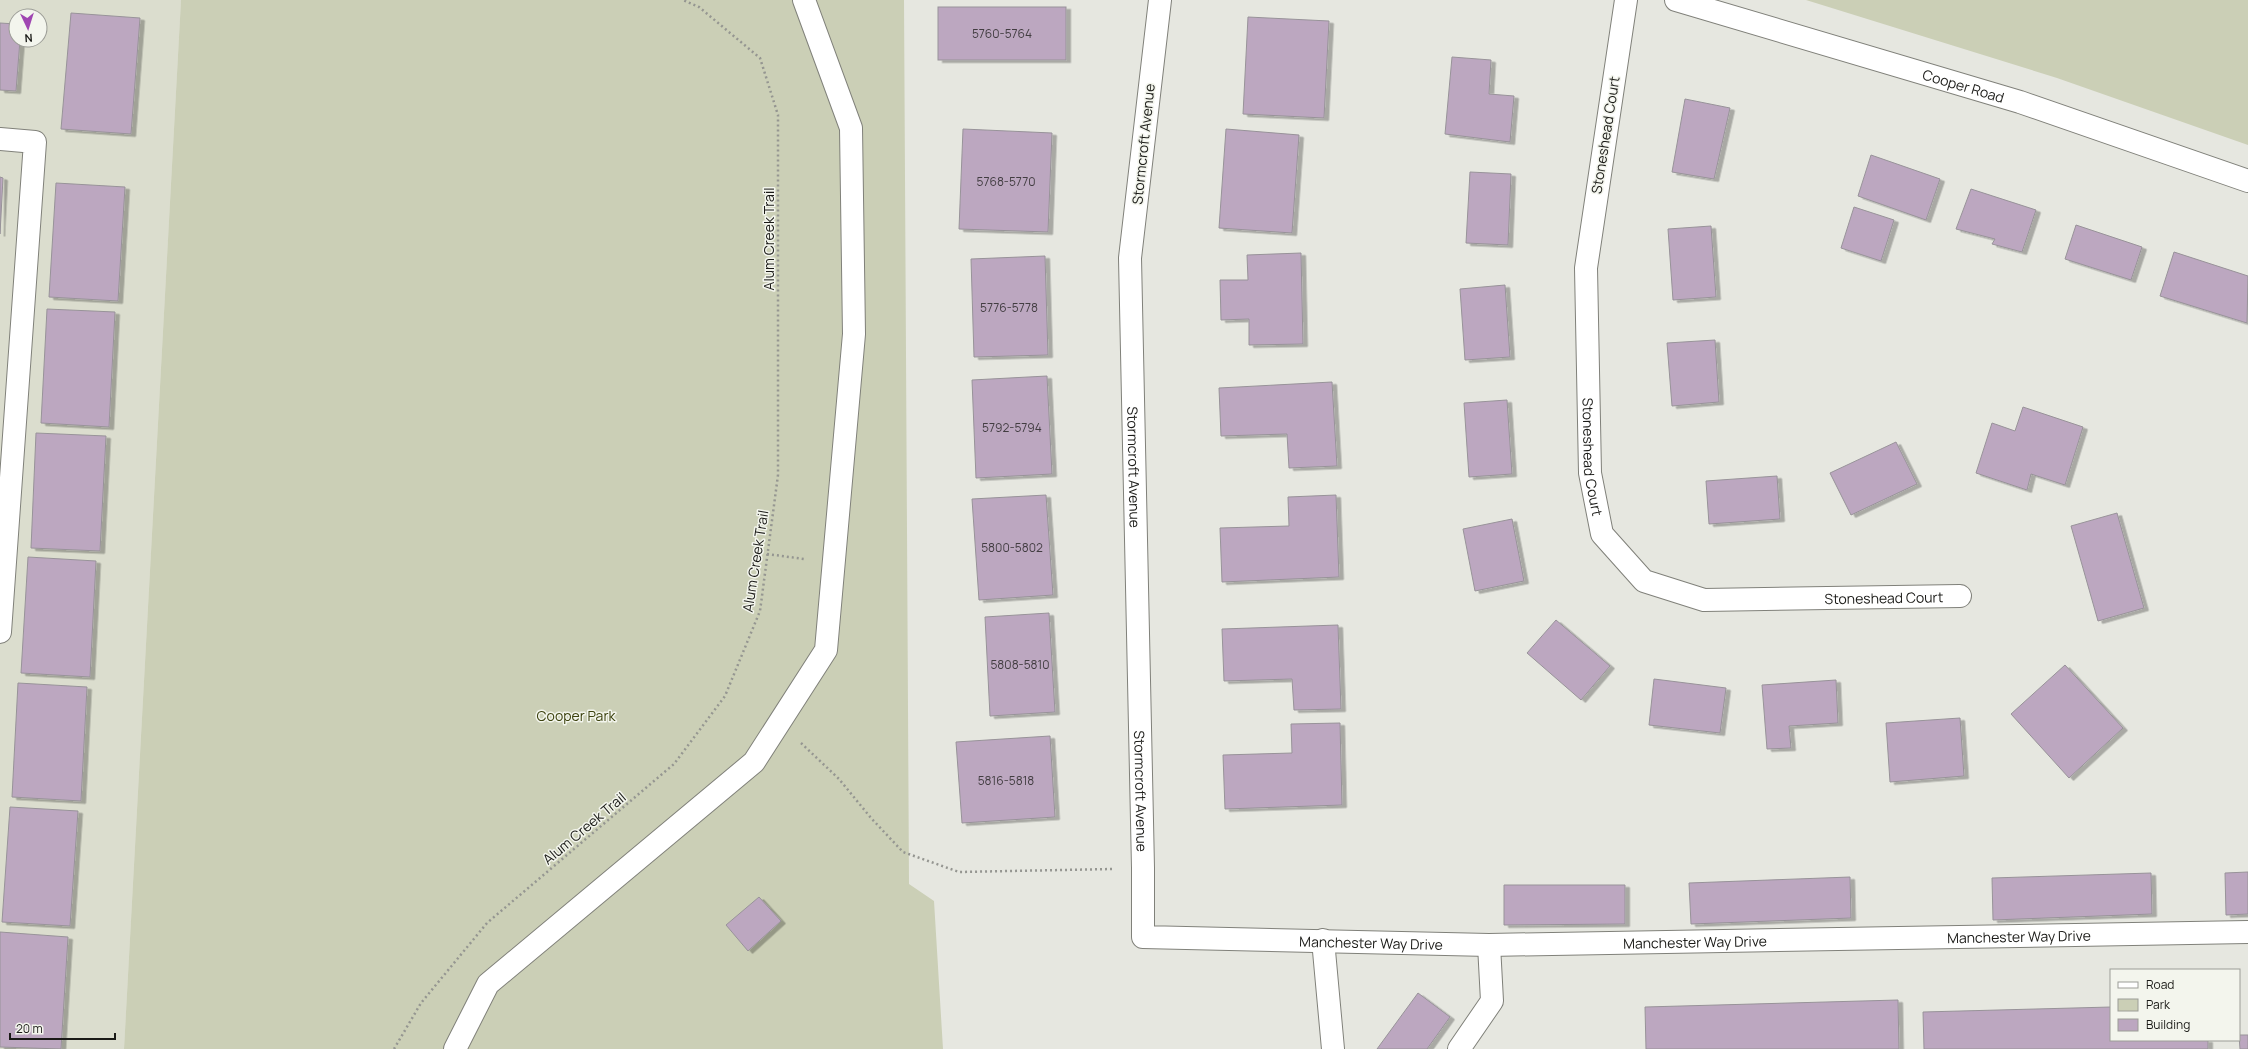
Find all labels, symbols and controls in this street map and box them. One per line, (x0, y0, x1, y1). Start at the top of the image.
north arrow (8, 8, 48, 48)
house number: 5760-5764 (972, 25, 1032, 42)
text: N (24, 31, 33, 46)
street label: Cooper Road (1921, 64, 2007, 106)
street label: Stoneshead Court (1586, 75, 1624, 195)
street label: Stormcroft Avenue (1127, 83, 1159, 205)
house number: 5768-5770 (976, 173, 1036, 190)
street label: Alum Creek Trail (759, 188, 778, 290)
house number: 5776-5778 (980, 299, 1038, 316)
street label: Stoneshead Court (1579, 397, 1608, 518)
street label: Stormcroft Avenue (1124, 406, 1145, 528)
house number: 5792-5794 (982, 419, 1042, 436)
street label: Alum Creek Trail (738, 509, 772, 613)
house number: 5800-5802 (981, 539, 1043, 556)
street label: Stoneshead Court (1824, 587, 1944, 608)
house number: 5808-5810 (990, 656, 1050, 673)
park label: Cooper Park (537, 706, 616, 725)
street label: Stormcroft Avenue (1131, 730, 1152, 852)
house number: 5816-5818 (978, 772, 1034, 789)
street label: Alum Creek Trail (538, 788, 630, 868)
street label: Manchester Way Drive (1947, 925, 2091, 947)
street label: Manchester Way Drive (1299, 931, 1443, 953)
street label: Manchester Way Drive (1623, 931, 1767, 952)
legend (2110, 969, 2240, 1041)
text: Road (2146, 976, 2174, 993)
text: Park (2146, 996, 2171, 1013)
scale bar (10, 1015, 115, 1041)
text: Building (2146, 1016, 2190, 1033)
text: 20 m (16, 1020, 43, 1037)

